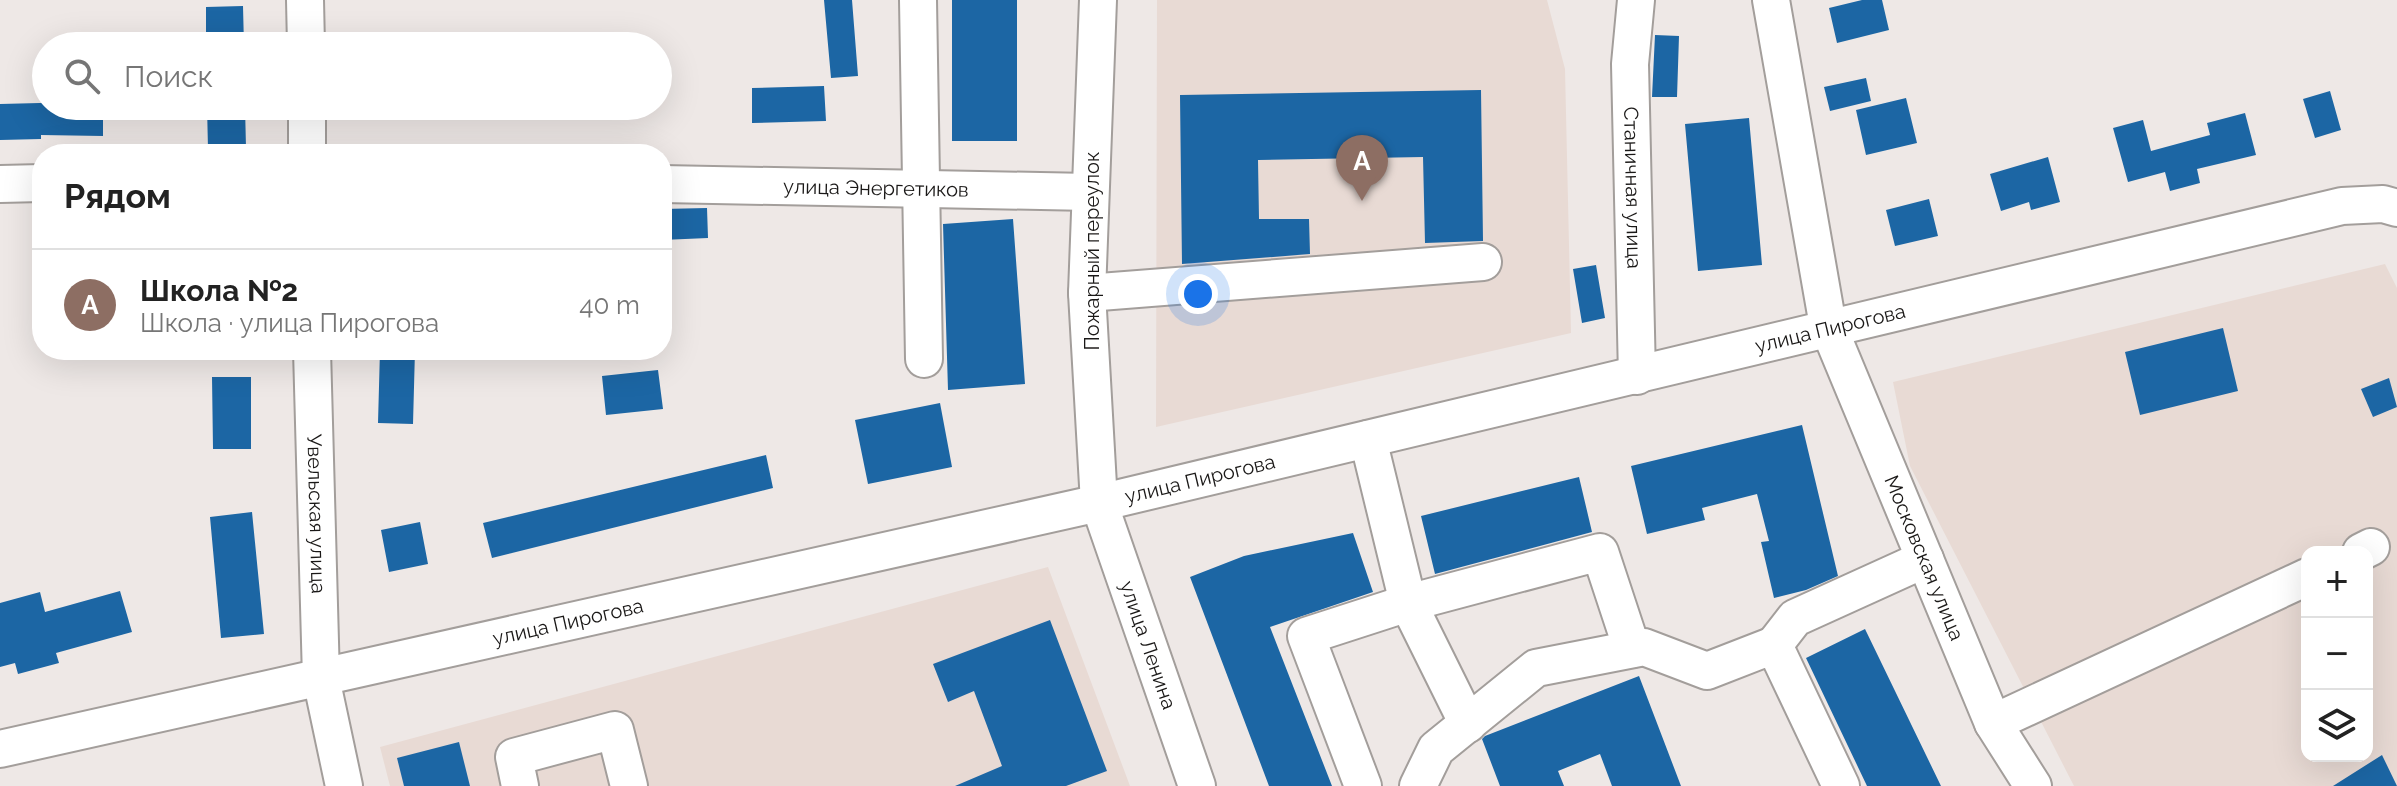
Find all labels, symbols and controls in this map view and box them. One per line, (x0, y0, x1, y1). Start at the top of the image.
search box (32, 32, 672, 120)
icon: search (60, 54, 104, 98)
text: Поиск (124, 59, 213, 94)
street label: Станичная улица (1619, 106, 1647, 269)
pin: A (1336, 135, 1388, 201)
street label: Пожарный переулок (1080, 152, 1104, 350)
street label: улица Энергетиков (783, 174, 969, 202)
text: Рядом (64, 176, 171, 216)
text: Школа №2 (140, 273, 298, 308)
your location (1178, 274, 1218, 314)
text: A (81, 290, 99, 320)
text: 40 m (579, 290, 640, 320)
street label: улица Пирогова (1753, 299, 1908, 358)
text: Школа · улица Пирогова (140, 308, 439, 338)
street label: Увельская улица (302, 434, 331, 594)
street label: улица Пирогова (1122, 449, 1278, 508)
street label: Московская улица (1879, 472, 1969, 644)
map controls (2301, 546, 2373, 762)
button: + (2301, 546, 2373, 618)
street label: улица Ленина (1115, 578, 1182, 712)
street label: улица Пирогова (490, 593, 646, 650)
button: − (2301, 618, 2373, 690)
button: layers (2301, 690, 2373, 762)

